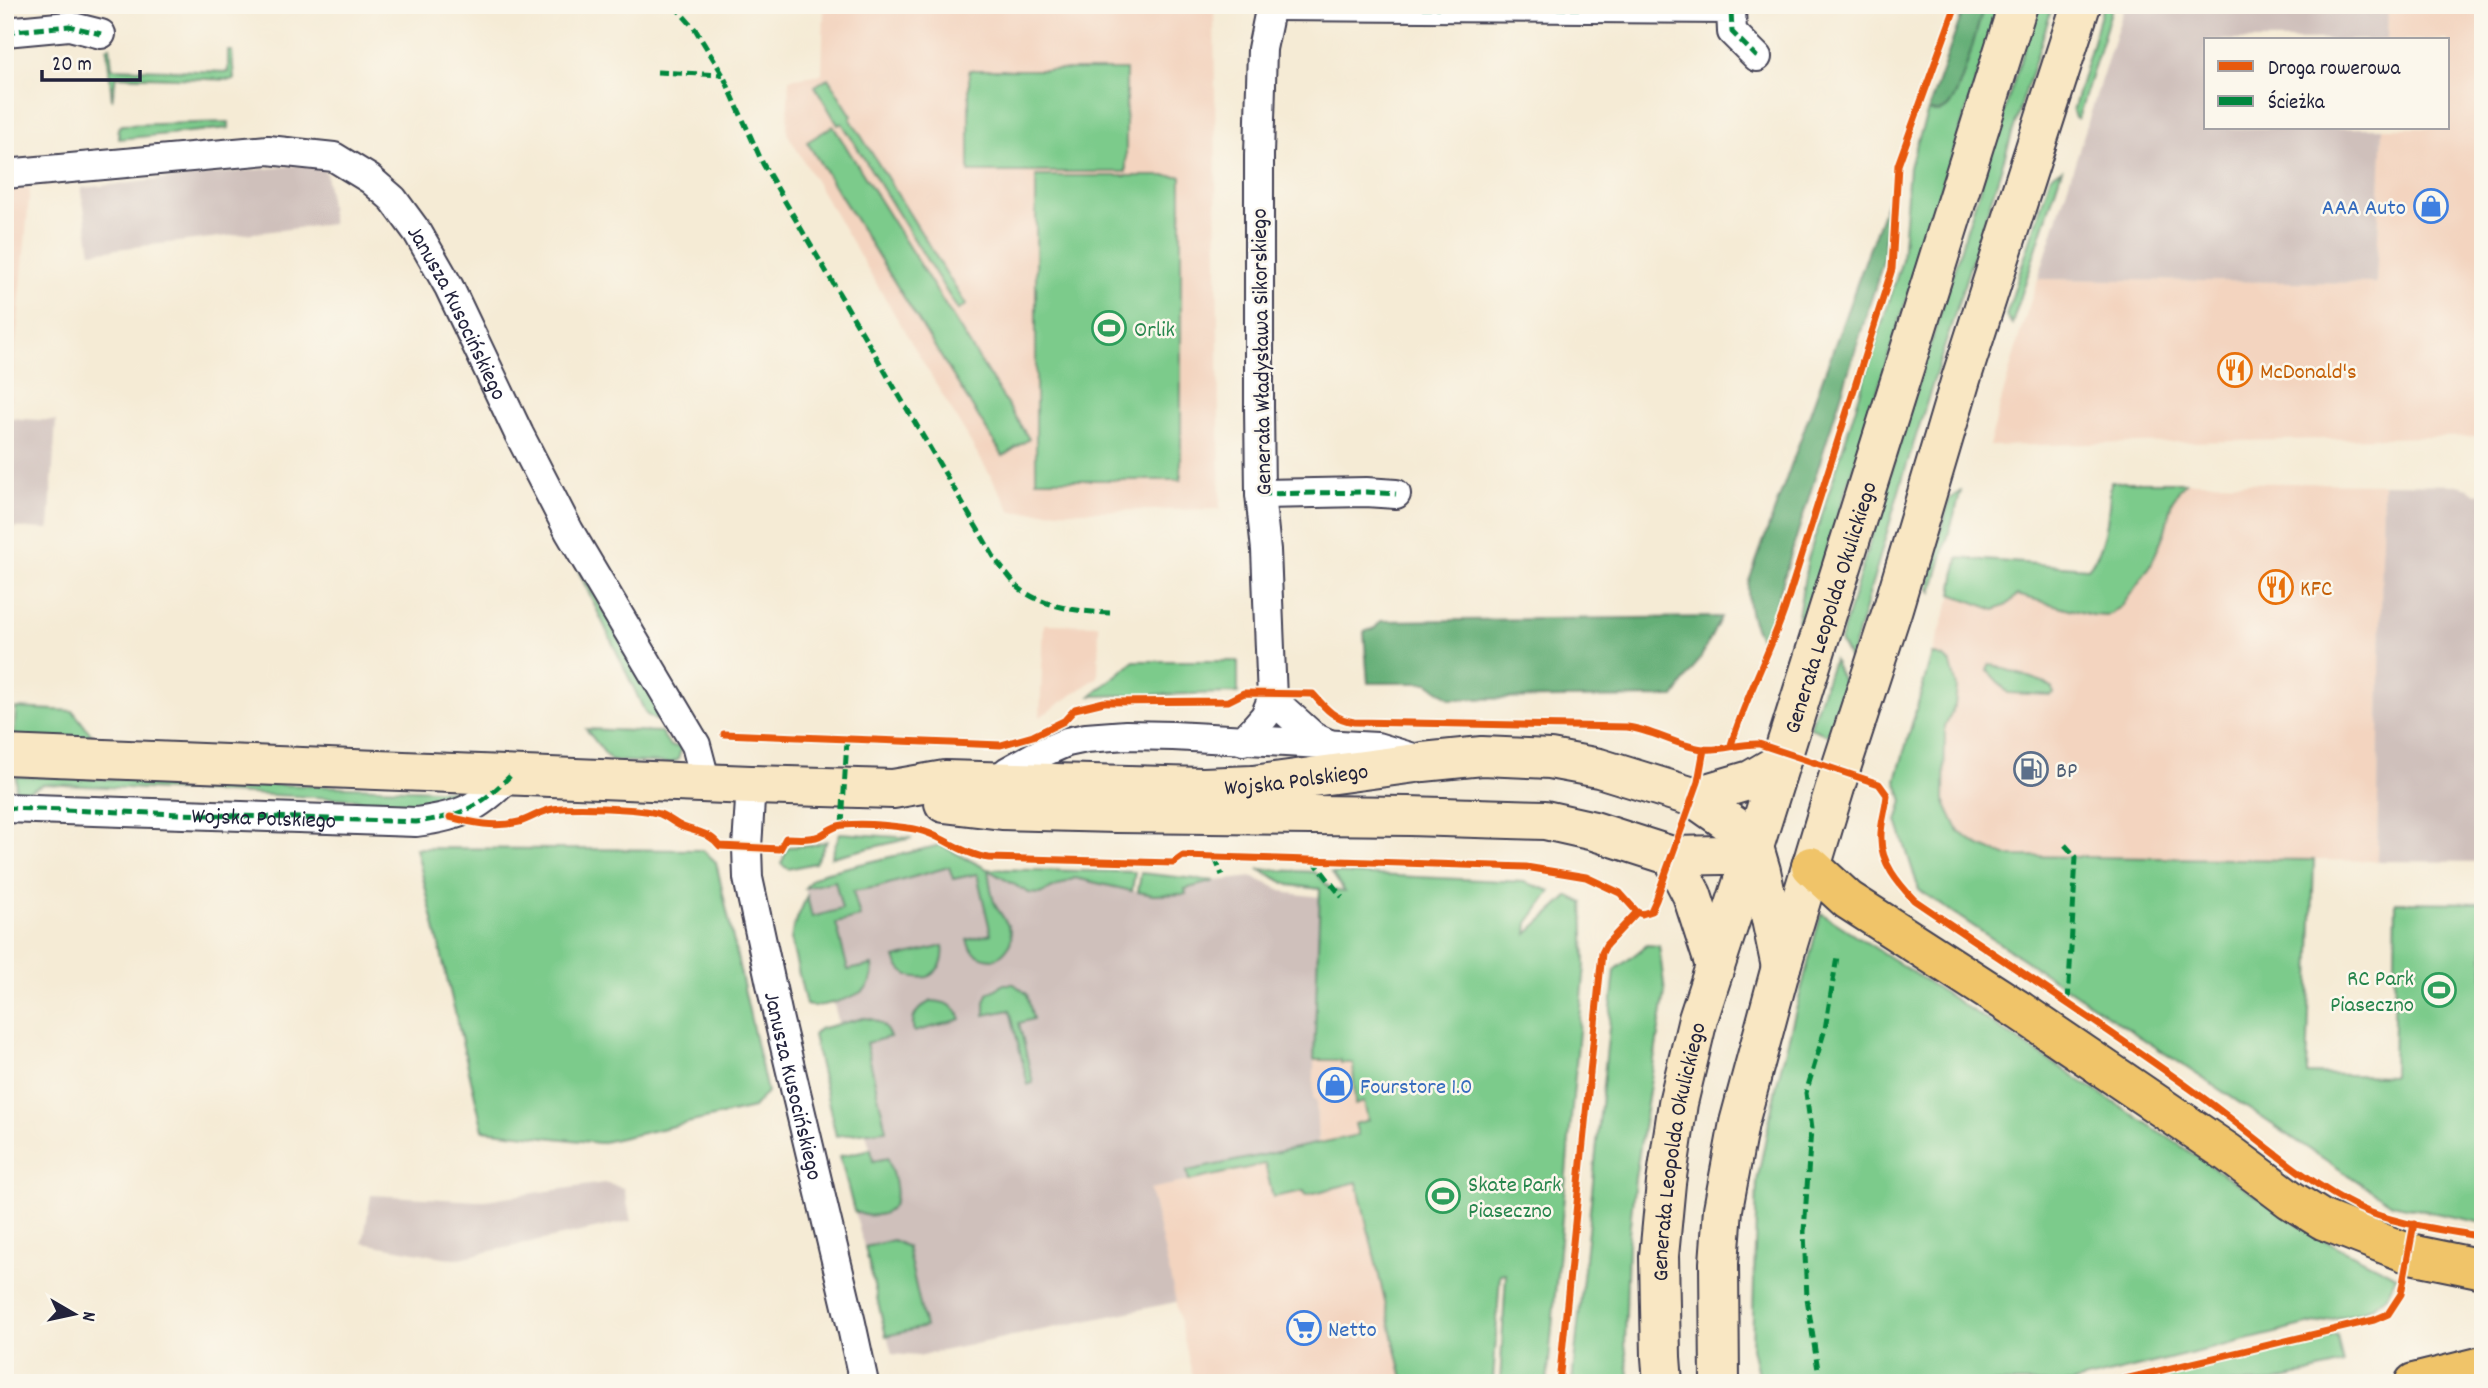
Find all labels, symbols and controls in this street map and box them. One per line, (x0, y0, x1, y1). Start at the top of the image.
scale bar (42, 38, 140, 82)
legend (2204, 38, 2450, 130)
text: 20 m (52, 51, 92, 81)
text: Droga rowerowa (2268, 55, 2401, 85)
text: Ścieżka (2268, 89, 2326, 119)
shop icon: AAA Auto (2412, 187, 2450, 225)
place label: AAA Auto (2322, 193, 2406, 226)
street label: Generała Władysława Sikorskiego (1244, 208, 1283, 496)
street label: Janusza Kusocińskiego (397, 219, 514, 406)
sports icon: Orlik (1090, 309, 1128, 347)
place label: Orlik (1134, 315, 1175, 348)
restaurant icon: McDonald's (2216, 351, 2254, 389)
place label: McDonald's (2260, 357, 2357, 390)
street label: Generała Leopolda Okulickiego (1778, 478, 1888, 738)
restaurant icon: KFC (2257, 568, 2295, 606)
place label: KFC (2300, 574, 2332, 607)
fuel station icon: BP (2012, 750, 2050, 788)
place label: BP (2056, 756, 2077, 789)
street label: Wojska Polskiego (1224, 757, 1370, 806)
street label: Wojska Polskiego (191, 801, 337, 839)
place label: RC Park Piaseczno (2330, 964, 2414, 1023)
sports icon: RC Park Piaseczno (2420, 971, 2458, 1009)
street label: Janusza Kusocińskiego (753, 989, 829, 1184)
street label: Generała Leopolda Okulickiego (1646, 1019, 1717, 1282)
shop icon: Fourstore 1.0 (1316, 1066, 1354, 1104)
place label: Fourstore 1.0 (1360, 1072, 1473, 1105)
place label: Skate Park Piaseczno (1468, 1170, 1561, 1229)
sports icon: Skate Park Piaseczno (1424, 1177, 1462, 1215)
north arrow (38, 1280, 108, 1350)
text: N (73, 1309, 101, 1323)
supermarket icon: Netto (1285, 1309, 1323, 1347)
place label: Netto (1328, 1315, 1377, 1348)

